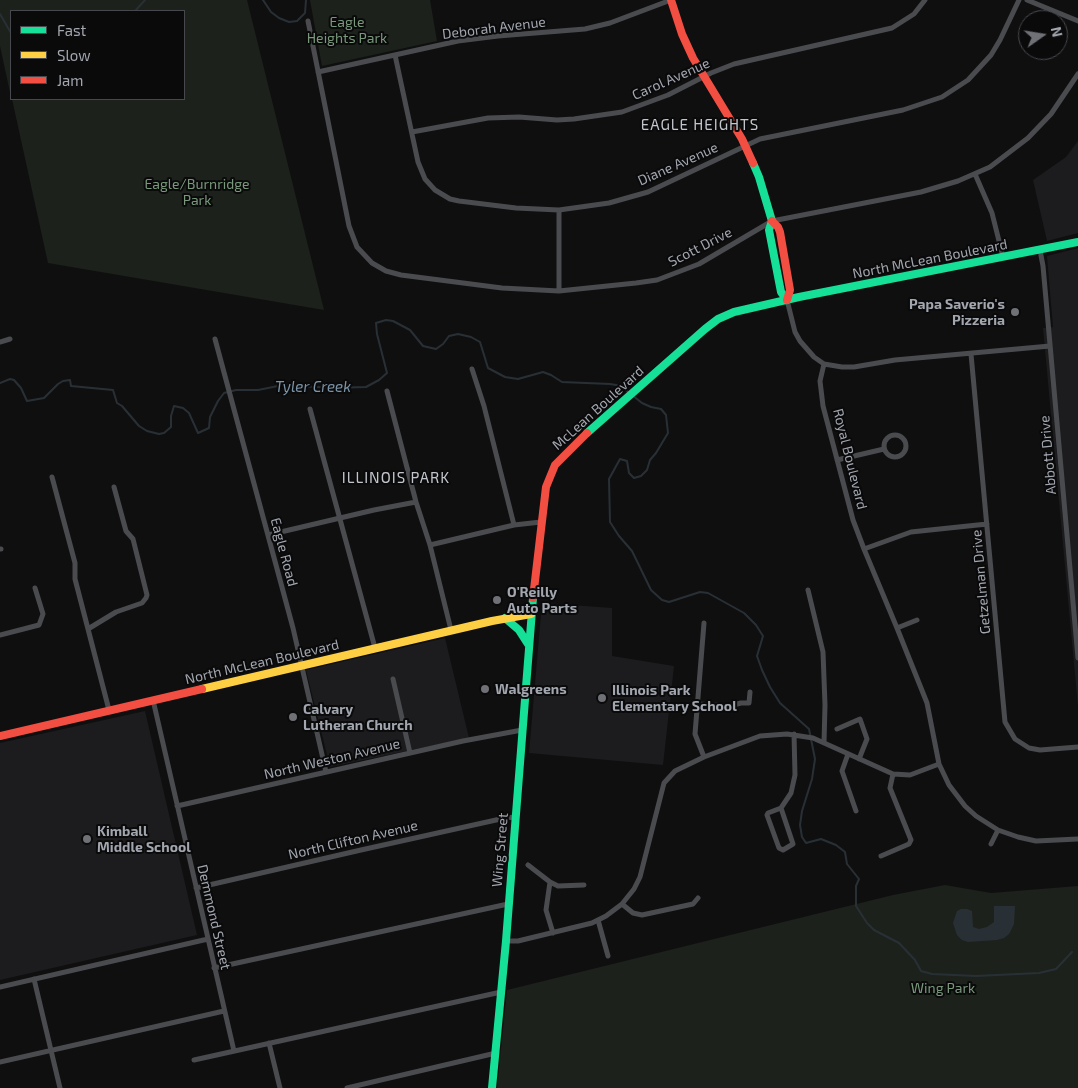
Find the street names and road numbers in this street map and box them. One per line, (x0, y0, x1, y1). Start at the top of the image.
street label: Deborah Avenue (441, 13, 547, 43)
street label: Carol Avenue (630, 54, 712, 104)
street label: Diane Avenue (635, 139, 721, 189)
street label: Scott Drive (665, 224, 735, 270)
street label: North McLean Boulevard (851, 236, 1009, 282)
street label: McLean Boulevard (549, 362, 647, 454)
street label: Royal Boulevard (829, 407, 871, 511)
street label: Abbott Drive (1036, 415, 1060, 495)
street label: Eagle Road (267, 516, 301, 588)
street label: Getzelman Drive (968, 529, 994, 635)
street label: North McLean Boulevard (183, 636, 341, 688)
street label: North Weston Avenue (262, 735, 402, 783)
street label: Wing Street (488, 812, 512, 888)
street label: North Clifton Avenue (287, 817, 419, 863)
street label: Demmond Street (194, 863, 234, 971)

